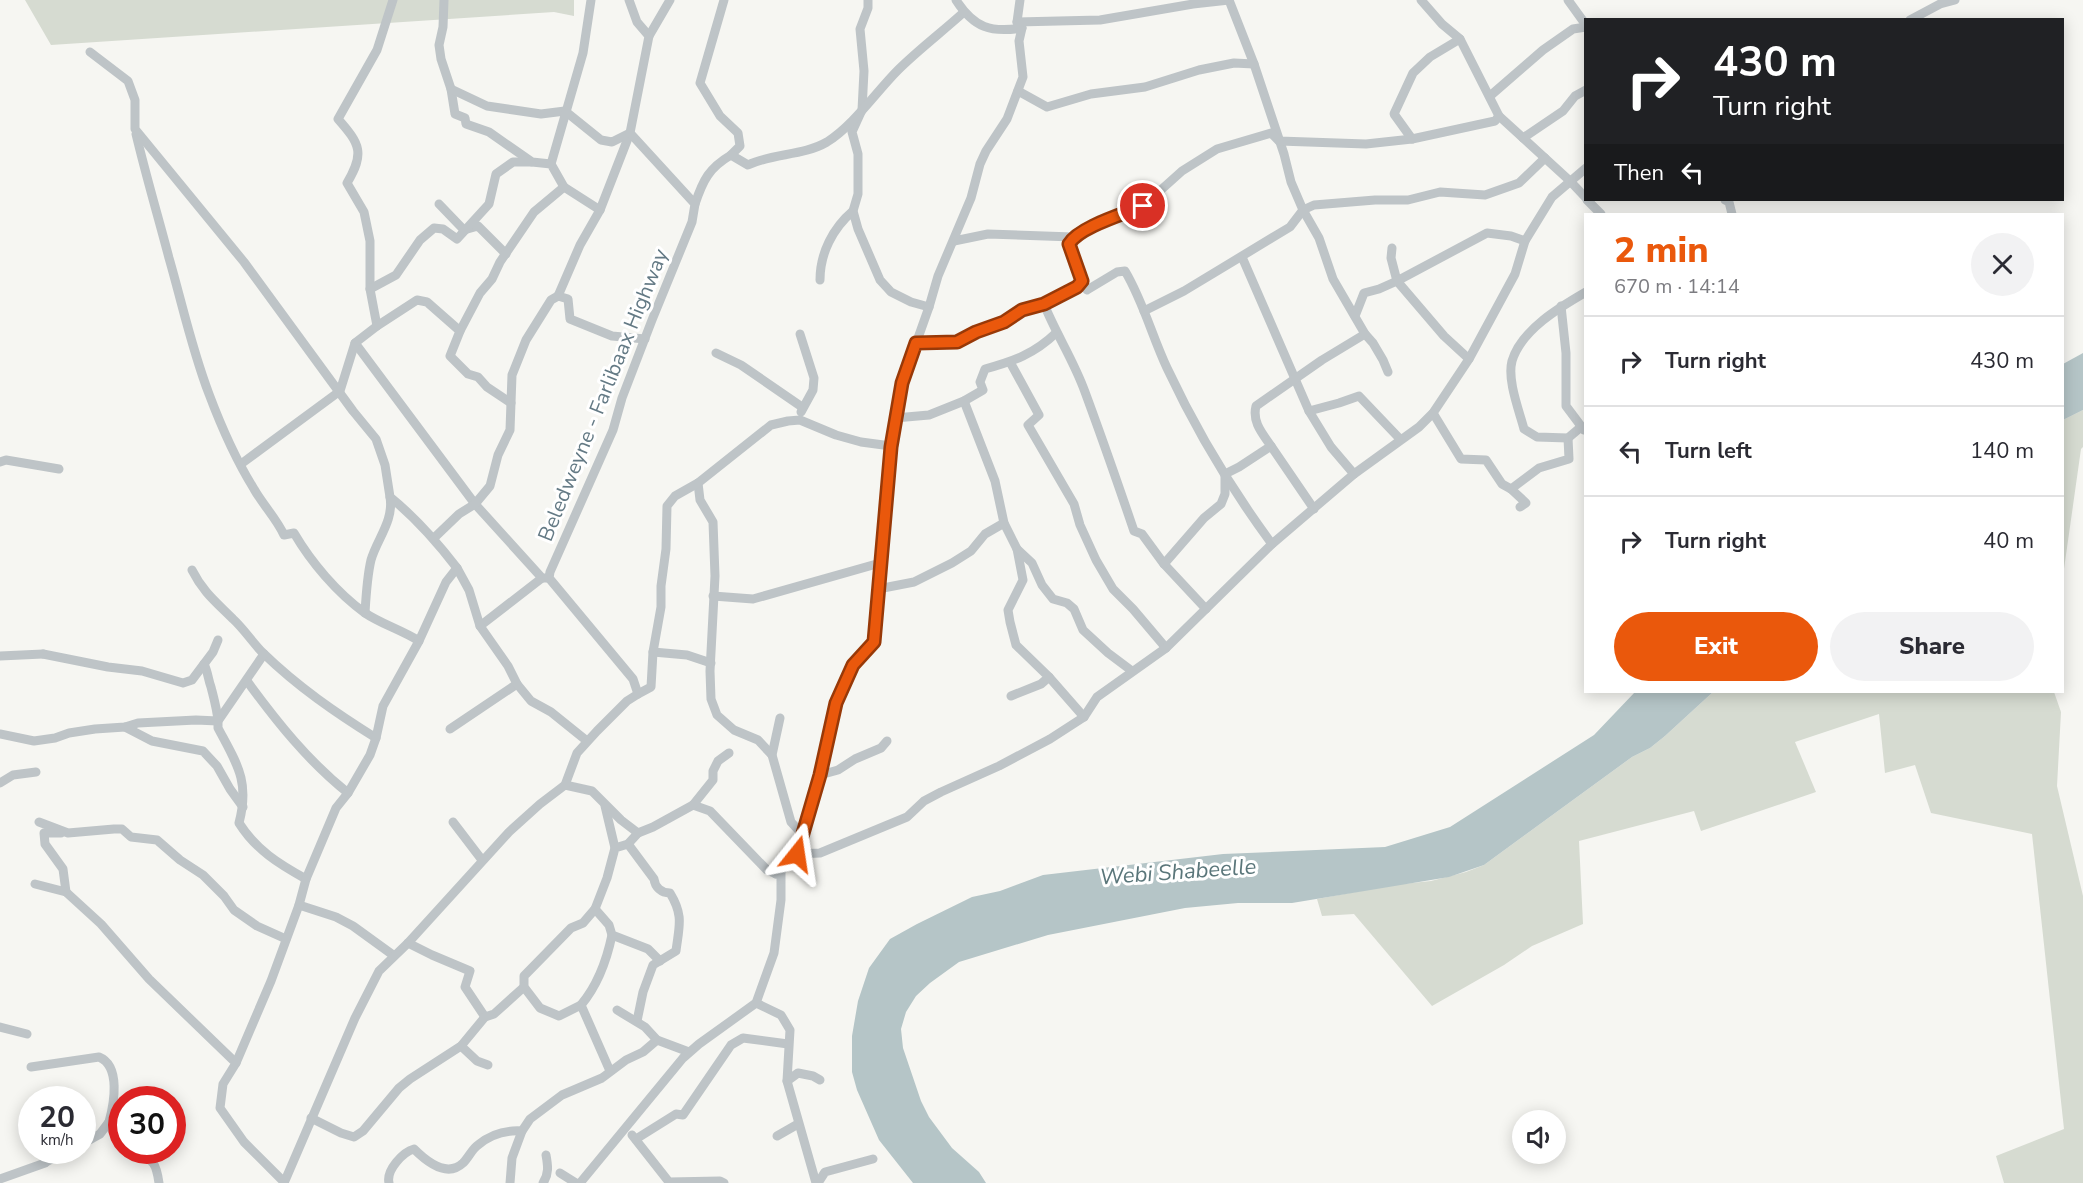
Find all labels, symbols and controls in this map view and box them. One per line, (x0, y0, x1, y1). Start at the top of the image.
text: 430 m (1713, 34, 1837, 91)
icon: right (1614, 42, 1692, 120)
text: Turn right (1713, 88, 1831, 125)
icon: left (1676, 156, 1709, 189)
text: Then (1614, 158, 1664, 188)
pin (1117, 180, 1168, 231)
icon: arrive (1126, 189, 1159, 222)
text: 2 min (1614, 226, 1709, 275)
button: close (1971, 233, 2034, 296)
street label: Beledweyne - Farlibaax Highway (531, 244, 675, 545)
text: 670 m · 14:14 (1614, 273, 1740, 300)
icon: right (1614, 345, 1647, 378)
text: Turn right (1665, 346, 1766, 376)
text: 430 m (1970, 346, 2034, 376)
icon: left (1614, 435, 1647, 468)
text: Turn left (1665, 436, 1752, 466)
text: 140 m (1970, 436, 2034, 466)
icon: right (1614, 525, 1647, 558)
text: Turn right (1665, 526, 1766, 556)
text: 40 m (1983, 526, 2034, 556)
button: Exit (1614, 612, 1818, 681)
button: Share (1830, 612, 2034, 681)
position arrow (765, 822, 829, 886)
water label: Webi Shabeelle (1099, 852, 1258, 892)
speed limit sign: 30 (108, 1086, 186, 1164)
text: 20 (39, 1097, 75, 1138)
map controls (1512, 1110, 1566, 1164)
button: sound (1512, 1110, 1566, 1164)
text: km/h (40, 1130, 74, 1150)

